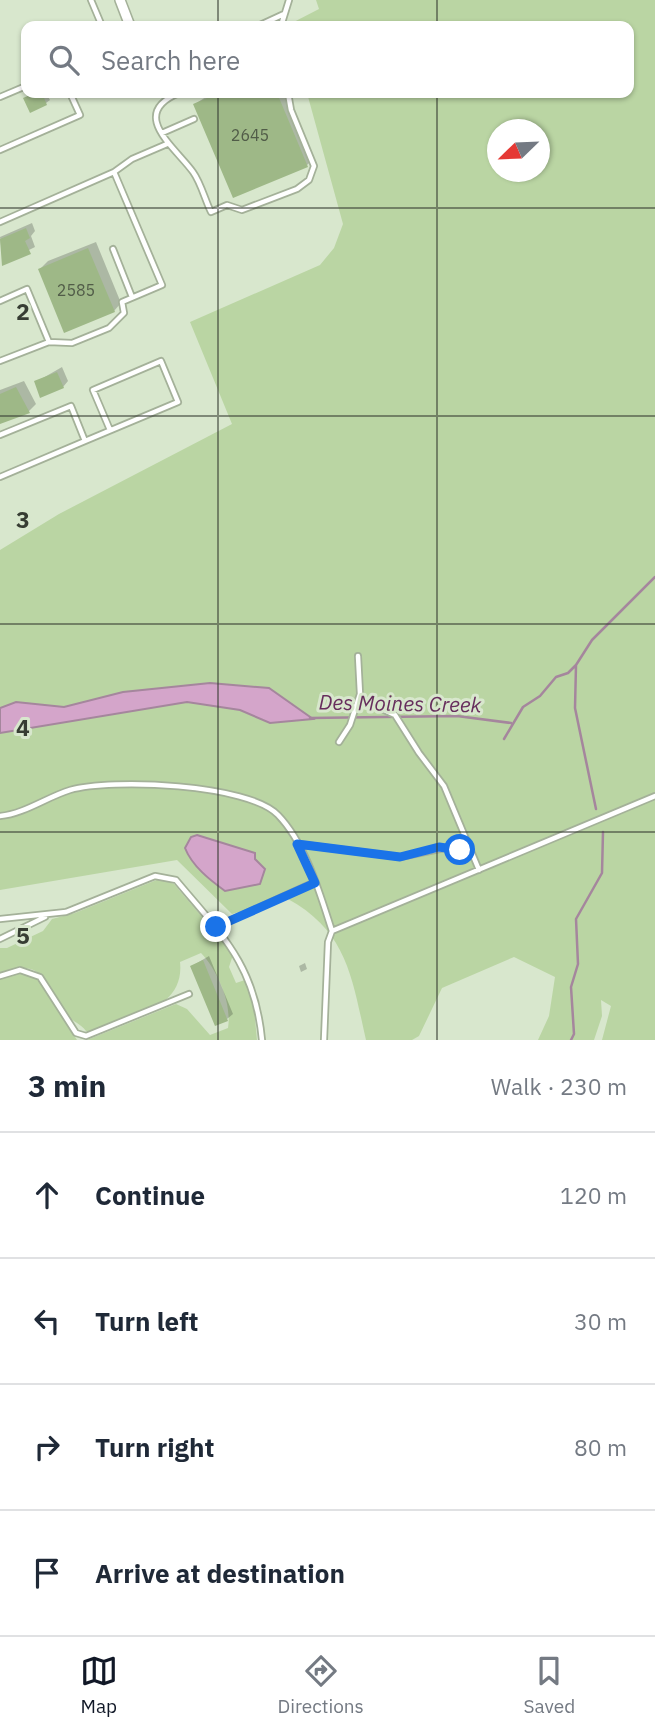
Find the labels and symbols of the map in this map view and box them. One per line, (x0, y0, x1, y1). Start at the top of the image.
north arrow (487, 119, 550, 182)
house number: 2645 (231, 125, 269, 145)
house number: 2585 (57, 280, 95, 300)
text: 2 (16, 296, 30, 326)
text: 3 (16, 504, 30, 534)
water label: Des Moines Creek (318, 688, 483, 718)
text: 4 (16, 712, 30, 742)
route start (444, 834, 475, 865)
route end (200, 911, 231, 942)
text: 5 (16, 920, 30, 950)

